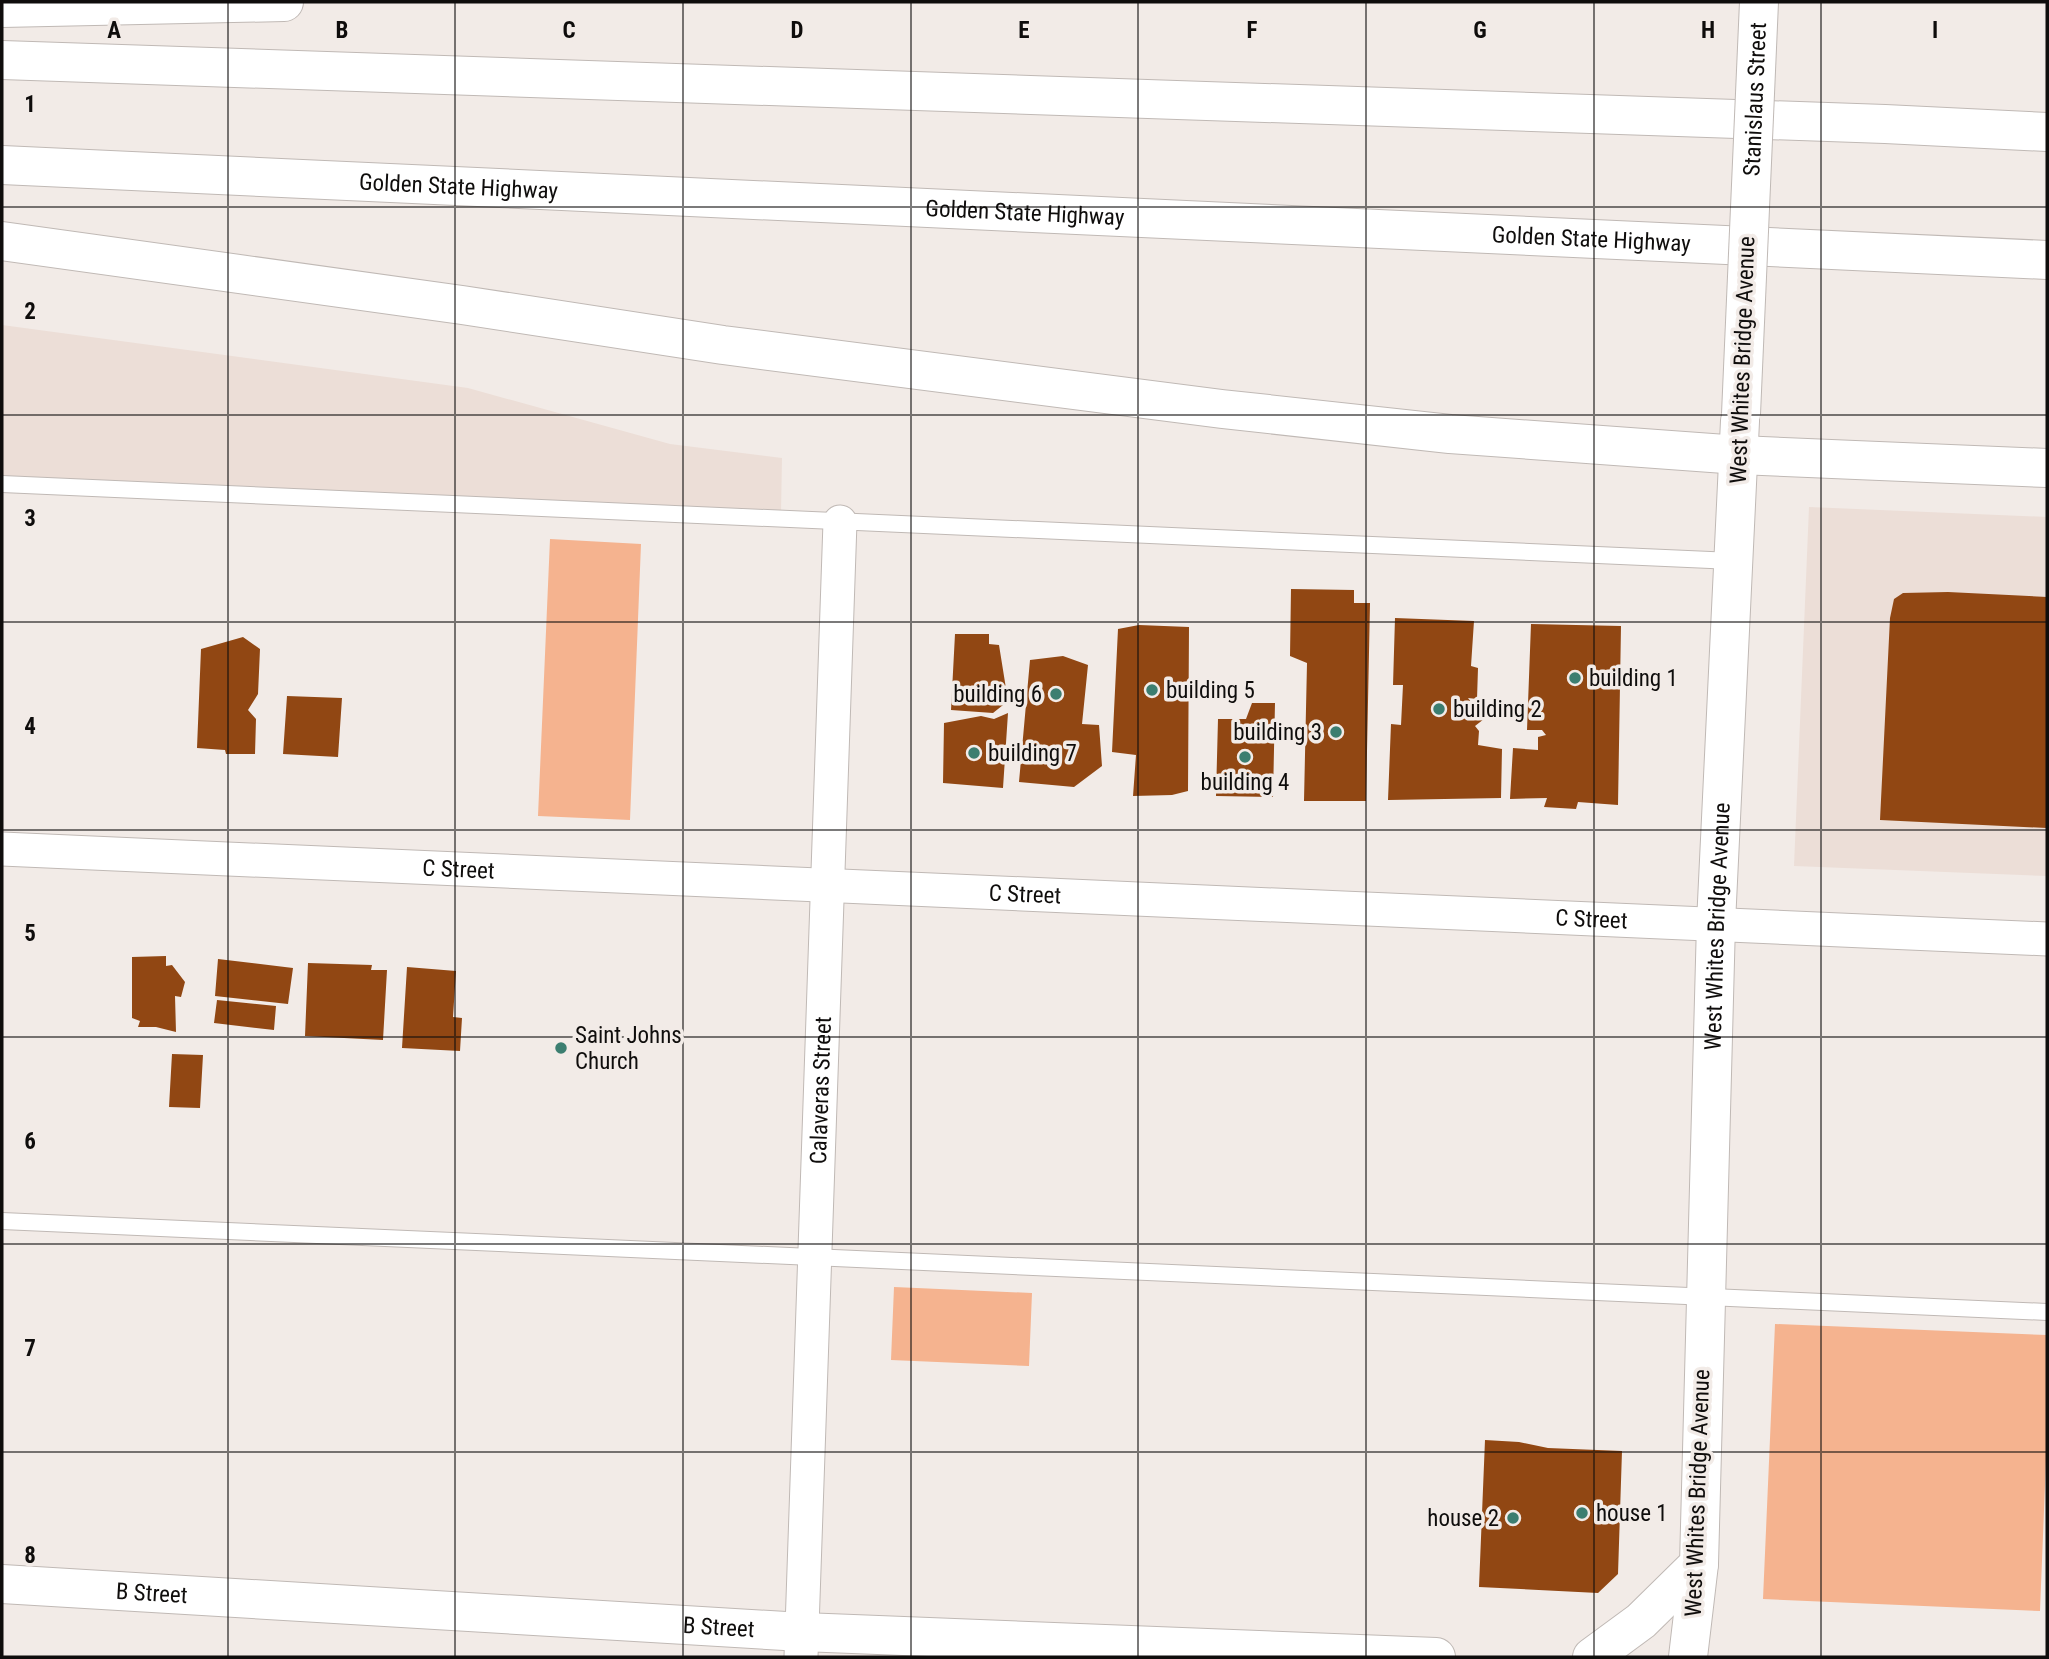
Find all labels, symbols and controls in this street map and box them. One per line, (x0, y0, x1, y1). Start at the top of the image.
text: A (107, 17, 121, 44)
text: B (336, 17, 348, 44)
text: C (562, 17, 576, 44)
text: D (791, 17, 804, 44)
text: E (1018, 17, 1030, 44)
text: F (1247, 17, 1258, 44)
text: G (1473, 17, 1487, 44)
text: H (1701, 17, 1715, 44)
text: I (1932, 17, 1938, 44)
street label: Stanislaus Street (1738, 22, 1772, 177)
text: 1 (24, 91, 36, 118)
street label: Golden State Highway (358, 169, 559, 205)
street label: Golden State Highway (925, 195, 1125, 231)
street label: Golden State Highway (1491, 221, 1692, 257)
street label: West Whites Bridge Avenue (1725, 236, 1760, 484)
text: 2 (24, 298, 36, 325)
text: 3 (24, 505, 36, 532)
place label: building 1 (1589, 665, 1678, 692)
marker: building 1 (1567, 670, 1583, 686)
place label: building 5 (1166, 677, 1255, 704)
place label: building 6 (953, 681, 1042, 708)
marker: building 5 (1144, 682, 1160, 698)
marker: building 6 (1048, 686, 1064, 702)
place label: building 2 (1453, 696, 1542, 723)
marker: building 2 (1431, 701, 1447, 717)
text: 4 (24, 713, 36, 740)
place label: building 3 (1233, 719, 1322, 746)
marker: building 3 (1328, 724, 1344, 740)
place label: building 7 (988, 740, 1077, 767)
marker: building 7 (966, 745, 982, 761)
marker: building 4 (1237, 749, 1253, 765)
place label: building 4 (1201, 769, 1289, 796)
street label: West Whites Bridge Avenue (1700, 802, 1736, 1051)
street label: C Street (422, 855, 495, 885)
street label: C Street (988, 879, 1062, 910)
street label: C Street (1555, 904, 1628, 935)
text: 5 (24, 920, 36, 947)
street label: Calaveras Street (805, 1016, 837, 1165)
place label: Saint Johns Church (575, 1022, 682, 1075)
marker: Saint Johns Church (553, 1040, 569, 1056)
text: 6 (24, 1128, 36, 1155)
text: 7 (24, 1335, 36, 1362)
street label: West Whites Bridge Avenue (1680, 1369, 1715, 1617)
place label: house 1 (1596, 1500, 1668, 1527)
place label: house 2 (1427, 1505, 1499, 1532)
marker: house 1 (1574, 1505, 1590, 1521)
marker: house 2 (1505, 1510, 1521, 1526)
text: 8 (24, 1542, 36, 1569)
street label: B Street (115, 1578, 188, 1609)
street label: B Street (682, 1612, 755, 1643)

